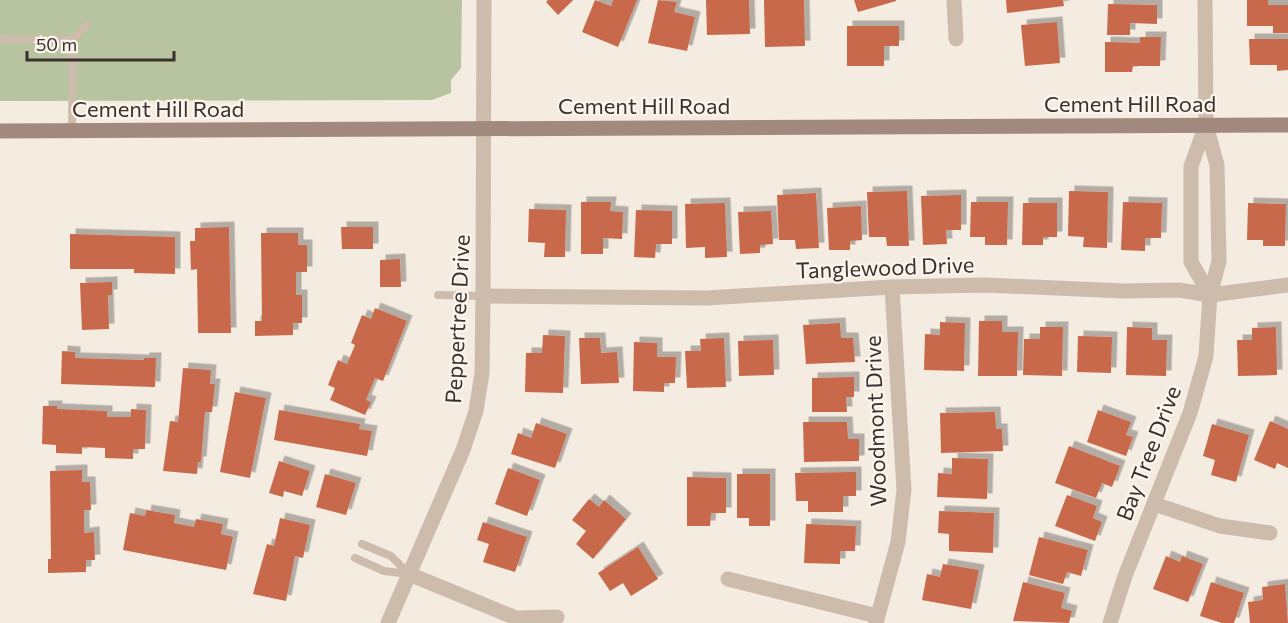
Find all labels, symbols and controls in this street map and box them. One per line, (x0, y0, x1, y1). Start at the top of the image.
scale bar (27, 24, 174, 62)
text: 50 m (36, 33, 77, 55)
street label: Cement Hill Road (1044, 90, 1216, 117)
street label: Cement Hill Road (558, 92, 730, 119)
street label: Cement Hill Road (72, 95, 244, 122)
street label: Peppertree Drive (439, 234, 475, 404)
street label: Tanglewood Drive (795, 250, 975, 284)
street label: Woodmont Drive (859, 335, 891, 507)
street label: Bay Tree Drive (1110, 382, 1186, 524)

